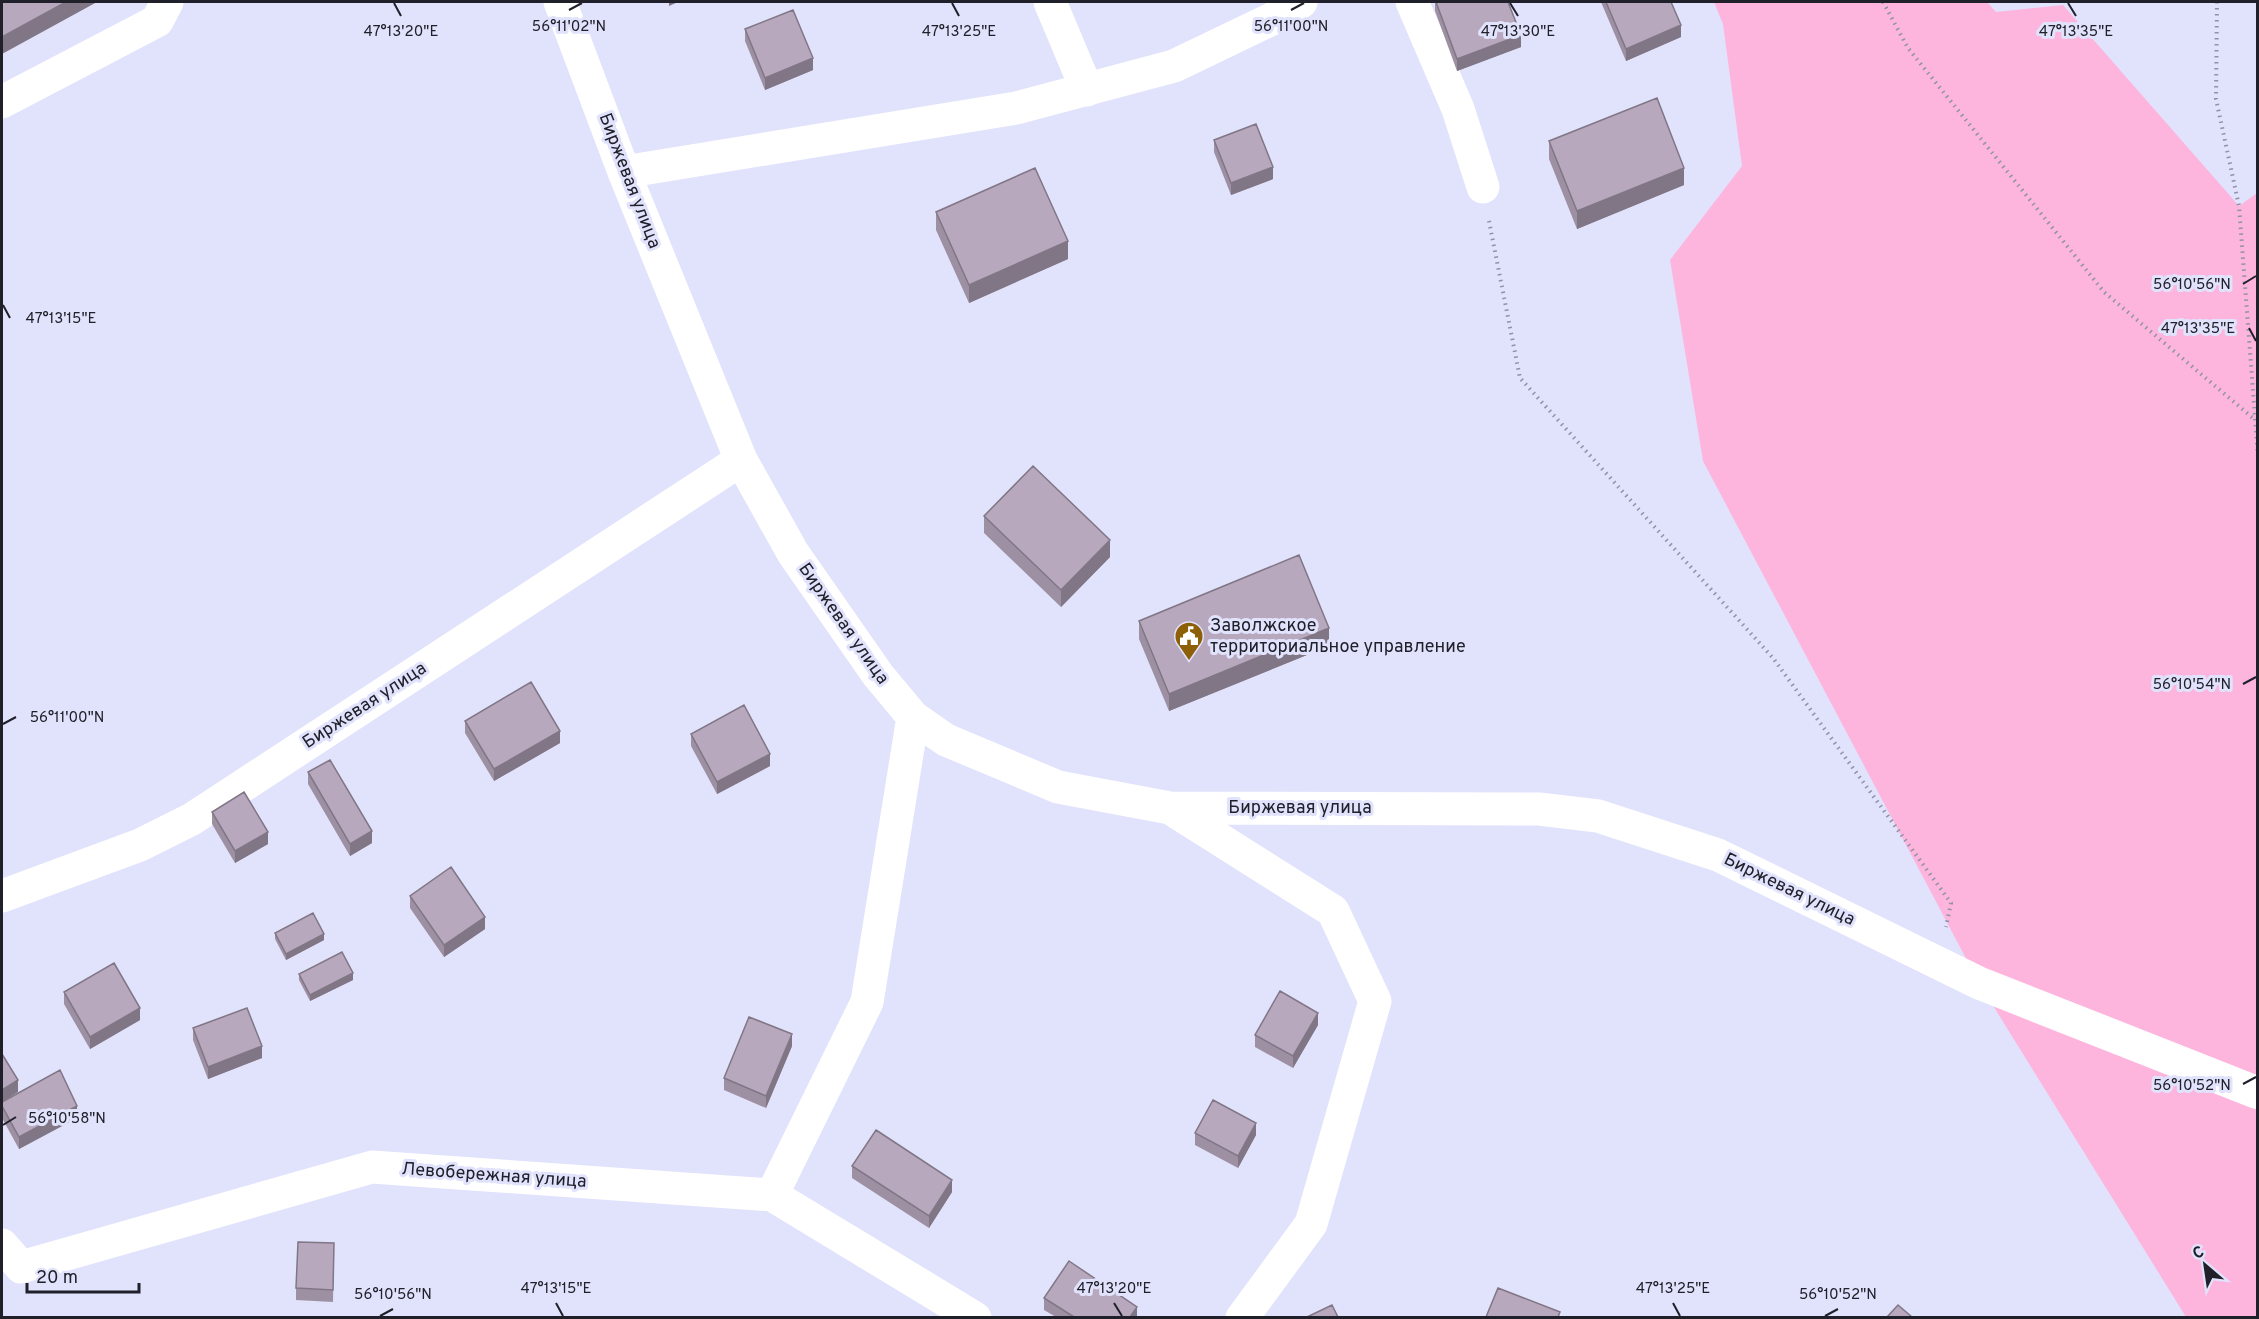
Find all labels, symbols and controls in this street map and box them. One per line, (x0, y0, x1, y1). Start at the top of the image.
text: 56°11'02"N (532, 18, 606, 37)
text: 56°11'00"N (1254, 18, 1328, 37)
text: 47°13'20"E (364, 23, 438, 42)
text: 47°13'25"E (922, 23, 996, 42)
text: 47°13'30"E (1481, 23, 1555, 42)
text: 47°13'35"E (2039, 23, 2113, 42)
street label: Биржевая улица (593, 110, 665, 252)
text: 56°10'56"N (2153, 276, 2231, 295)
text: 47°13'15"E (26, 310, 96, 329)
text: 47°13'35"E (2161, 320, 2235, 339)
street label: Биржевая улица (792, 559, 894, 689)
place label: Заволжское территориальное управление (1210, 615, 1466, 659)
public building icon: Заволжское территориальное управление (1173, 620, 1205, 662)
street label: Биржевая улица (299, 657, 431, 755)
text: 56°10'54"N (2153, 676, 2231, 695)
text: 56°11'00"N (30, 709, 104, 728)
street label: Биржевая улица (1228, 797, 1372, 820)
street label: Биржевая улица (1720, 848, 1858, 932)
text: 56°10'52"N (2153, 1077, 2231, 1096)
text: 56°10'58"N (28, 1110, 106, 1129)
street label: Левобережная улица (401, 1158, 587, 1194)
north arrow (2175, 1235, 2235, 1295)
text: С (2189, 1242, 2208, 1265)
scale bar (27, 1256, 140, 1294)
text: 20 m (36, 1267, 78, 1290)
text: 47°13'15"E (521, 1280, 591, 1299)
text: 47°13'20"E (1077, 1280, 1151, 1299)
text: 47°13'25"E (1636, 1280, 1710, 1299)
text: 56°10'56"N (354, 1286, 432, 1305)
text: 56°10'52"N (1799, 1286, 1877, 1305)

